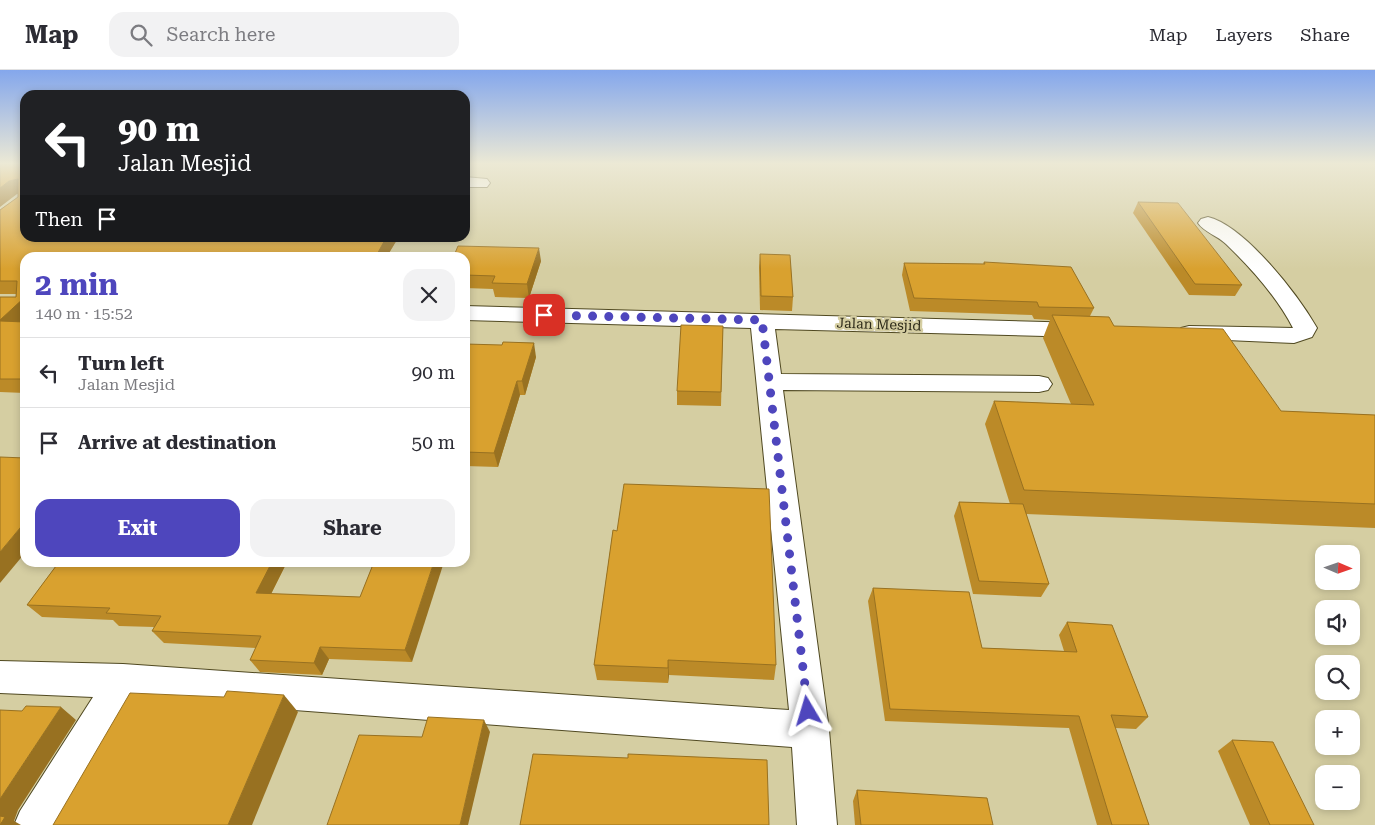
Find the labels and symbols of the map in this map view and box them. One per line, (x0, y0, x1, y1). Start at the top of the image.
pin (523, 294, 565, 336)
street label: Jalan Mesjid (836, 315, 922, 333)
north arrow (1315, 545, 1360, 590)
position arrow (781, 684, 833, 736)

